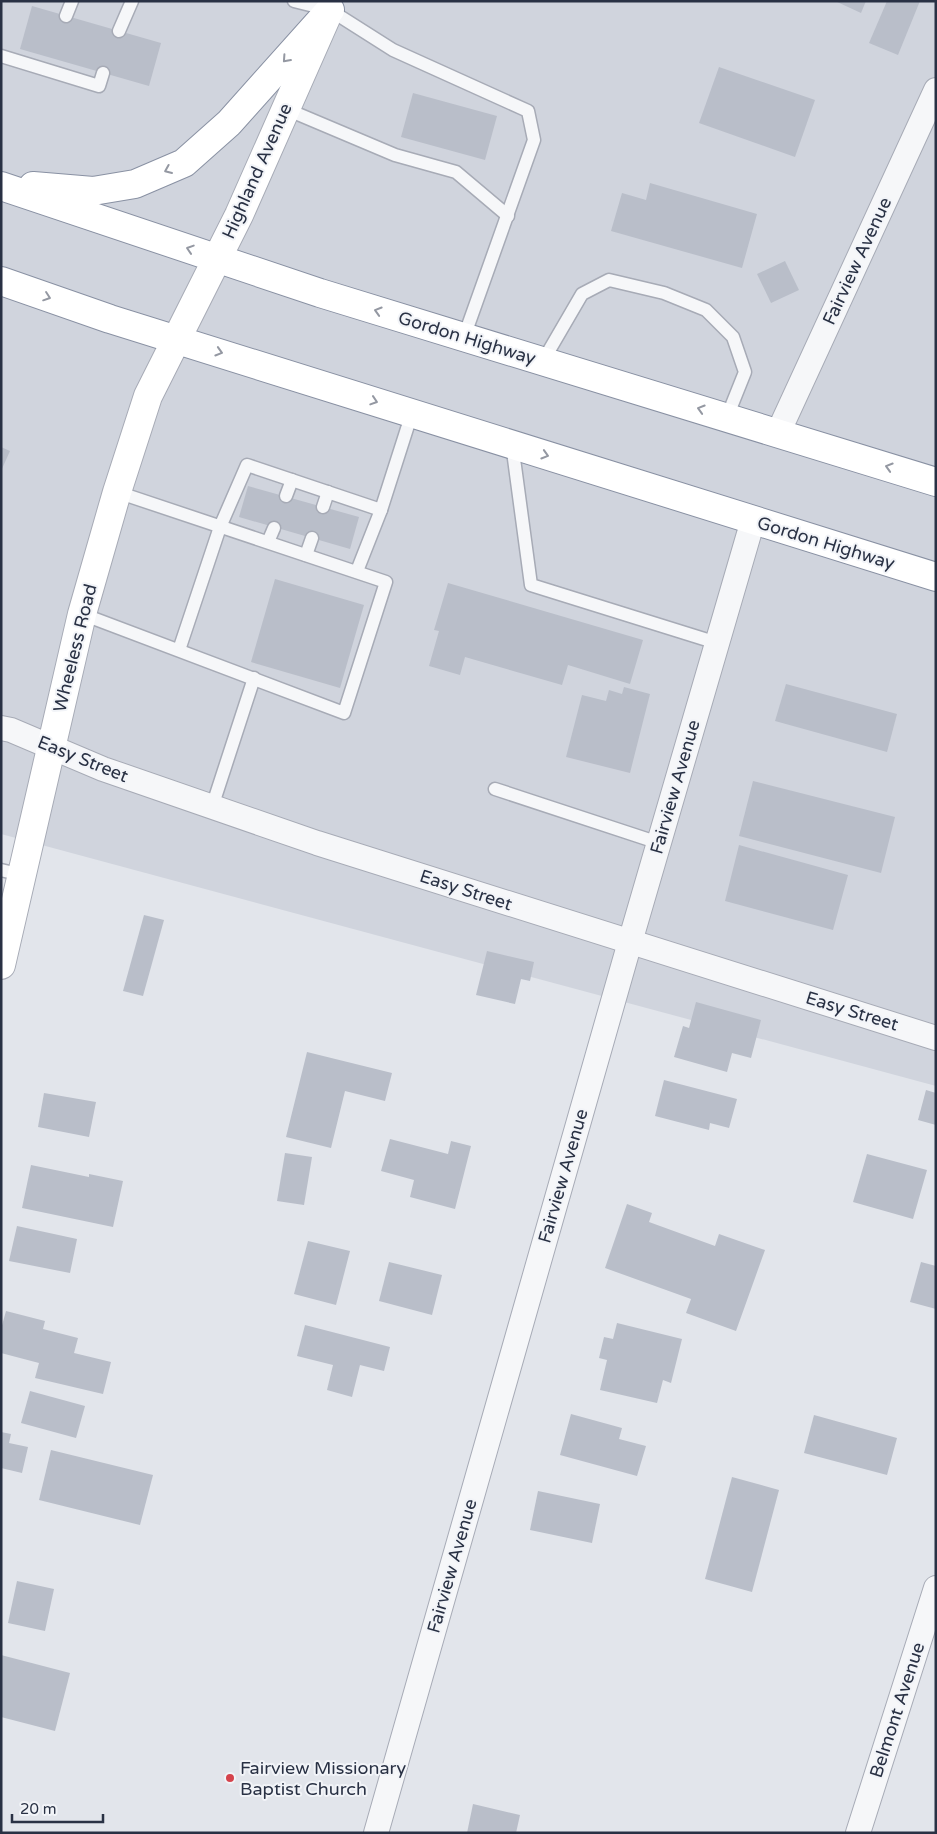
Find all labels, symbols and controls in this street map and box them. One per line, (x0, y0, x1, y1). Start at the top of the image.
one-way arrow (283, 54, 292, 63)
street label: Highland Avenue (217, 100, 297, 242)
one-way arrow (164, 163, 173, 174)
street label: Fairview Avenue (818, 194, 896, 328)
one-way arrow (186, 245, 195, 255)
one-way arrow (42, 291, 51, 301)
one-way arrow (374, 306, 382, 316)
street label: Gordon Highway (395, 307, 539, 370)
one-way arrow (214, 347, 222, 357)
one-way arrow (369, 395, 377, 405)
one-way arrow (697, 405, 705, 415)
one-way arrow (541, 449, 549, 459)
one-way arrow (886, 463, 894, 473)
street label: Gordon Highway (754, 512, 898, 575)
street label: Wheeless Road (48, 582, 102, 714)
street label: Fairview Avenue (645, 717, 705, 857)
street label: Easy Street (34, 731, 132, 787)
street label: Easy Street (417, 865, 515, 915)
street label: Easy Street (803, 986, 901, 1036)
street label: Fairview Avenue (533, 1106, 593, 1246)
street label: Fairview Avenue (422, 1496, 482, 1636)
street label: Belmont Avenue (865, 1639, 929, 1781)
place label: Fairview Missionary Baptist Church (240, 1757, 406, 1800)
marker: Fairview Missionary Baptist Church (224, 1772, 236, 1784)
scale bar (12, 1792, 104, 1824)
text: 20 m (20, 1800, 57, 1818)

